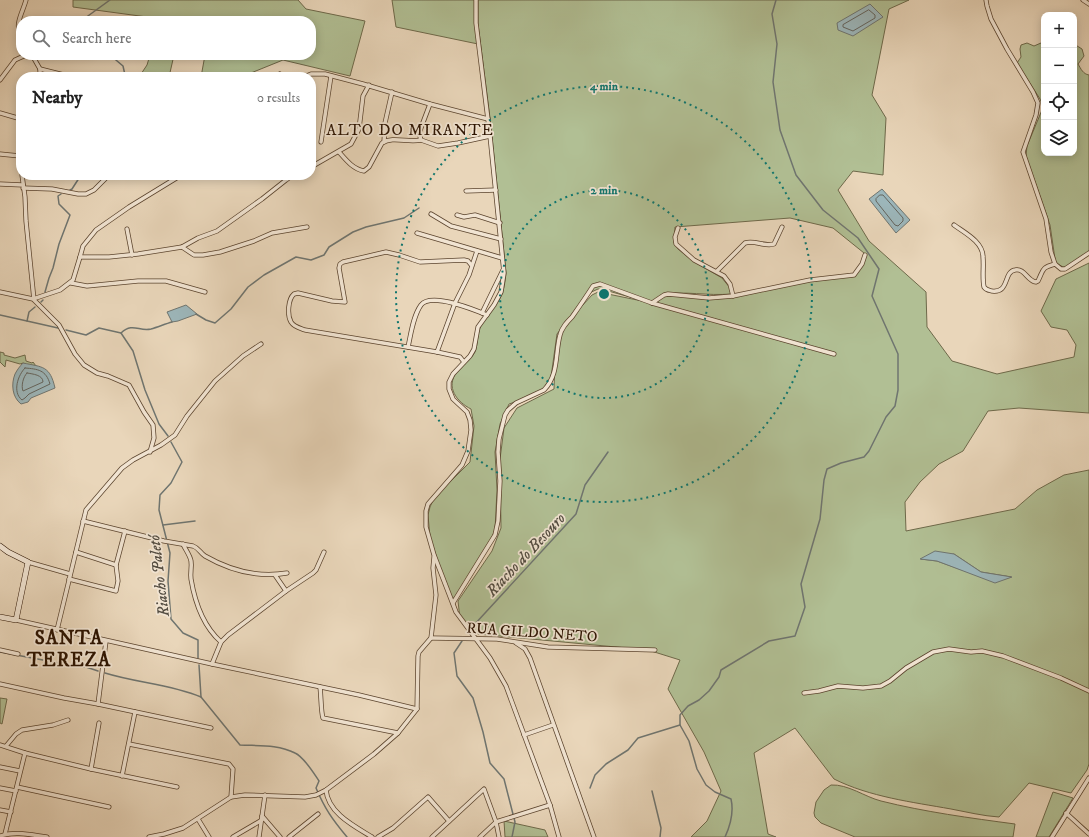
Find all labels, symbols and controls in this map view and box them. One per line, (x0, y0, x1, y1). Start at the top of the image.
map controls (1041, 12, 1077, 156)
button: + (1041, 12, 1077, 48)
search box (16, 16, 316, 60)
icon: search (30, 27, 52, 49)
text: Search here (62, 29, 131, 48)
button: − (1041, 48, 1077, 84)
text: 4 min (589, 79, 619, 94)
button: locate (1041, 84, 1077, 120)
text: Nearby (32, 87, 82, 109)
text: 0 results (257, 90, 300, 106)
district label: ALTO DO MIRANTE (326, 120, 494, 140)
button: layers (1041, 120, 1077, 156)
text: 2 min (591, 183, 618, 198)
centre of rings (597, 287, 611, 301)
water label: Riacho do Besouro (481, 509, 570, 602)
water label: Riacho Paletó (144, 532, 174, 619)
street label: RUA GILDO NETO (466, 618, 598, 647)
district label: SANTA TEREZA (26, 627, 111, 672)

